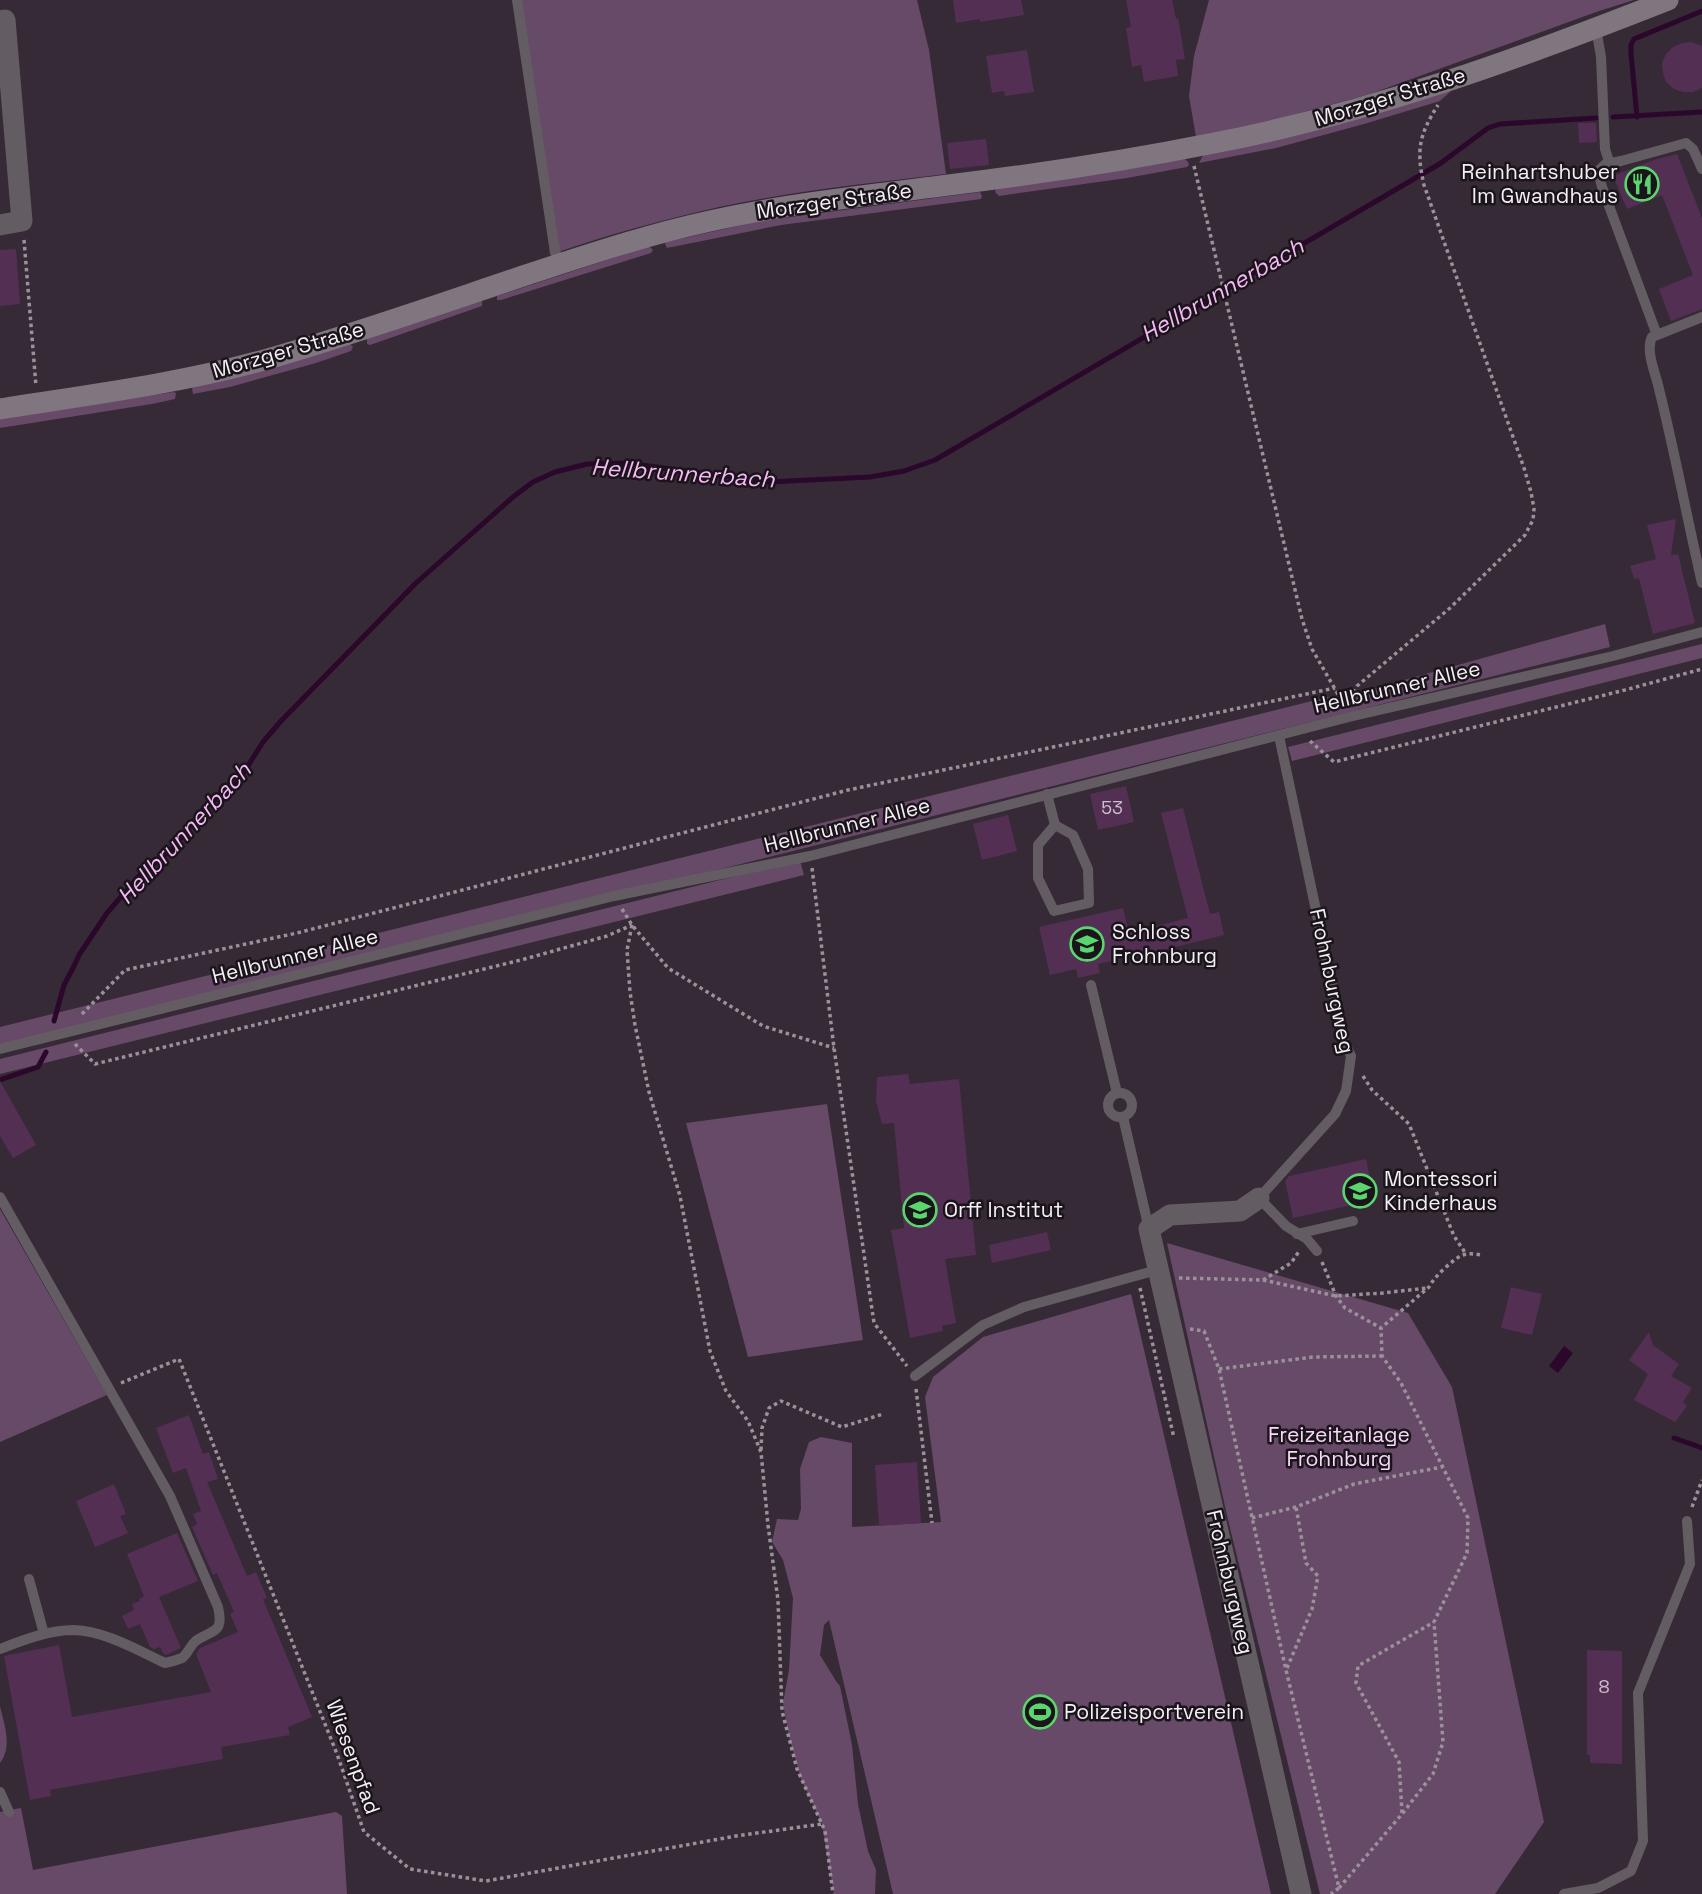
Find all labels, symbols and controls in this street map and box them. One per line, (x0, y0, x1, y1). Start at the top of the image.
street label: Morzger Straße (1311, 61, 1469, 132)
place label: Reinhartshuber Im Gwandhaus (1461, 158, 1618, 209)
restaurant icon: Reinhartshuber Im Gwandhaus (1623, 165, 1661, 203)
street label: Morzger Straße (755, 176, 913, 225)
water label: Hellbrunnerbach (1135, 231, 1310, 349)
street label: Morzger Straße (209, 315, 367, 384)
water label: Hellbrunnerbach (590, 452, 777, 494)
street label: Hellbrunner Allee (1311, 654, 1483, 719)
water label: Hellbrunnerbach (110, 755, 258, 910)
street label: Hellbrunner Allee (761, 791, 933, 858)
house number: 53 (1101, 796, 1123, 819)
street label: Frohnburgweg (1304, 906, 1361, 1056)
place label: Schloss Frohnburg (1112, 918, 1217, 969)
street label: Hellbrunner Allee (209, 922, 381, 989)
school or university icon: Schloss Frohnburg (1068, 925, 1106, 963)
place label: Montessori Kinderhaus (1384, 1165, 1498, 1216)
school or university icon: Montessori Kinderhaus (1341, 1172, 1379, 1210)
school or university icon: Orff Institut (901, 1191, 939, 1229)
place label: Orff Institut (944, 1196, 1063, 1223)
park label: Freizeitanlage Frohnburg (1268, 1421, 1410, 1472)
street label: Frohnburgweg (1201, 1507, 1260, 1657)
house number: 8 (1598, 1675, 1610, 1698)
sports icon: Polizeisportverein (1021, 1693, 1059, 1731)
street label: Wiesenpfad (320, 1696, 387, 1818)
place label: Polizeisportverein (1064, 1698, 1244, 1725)

